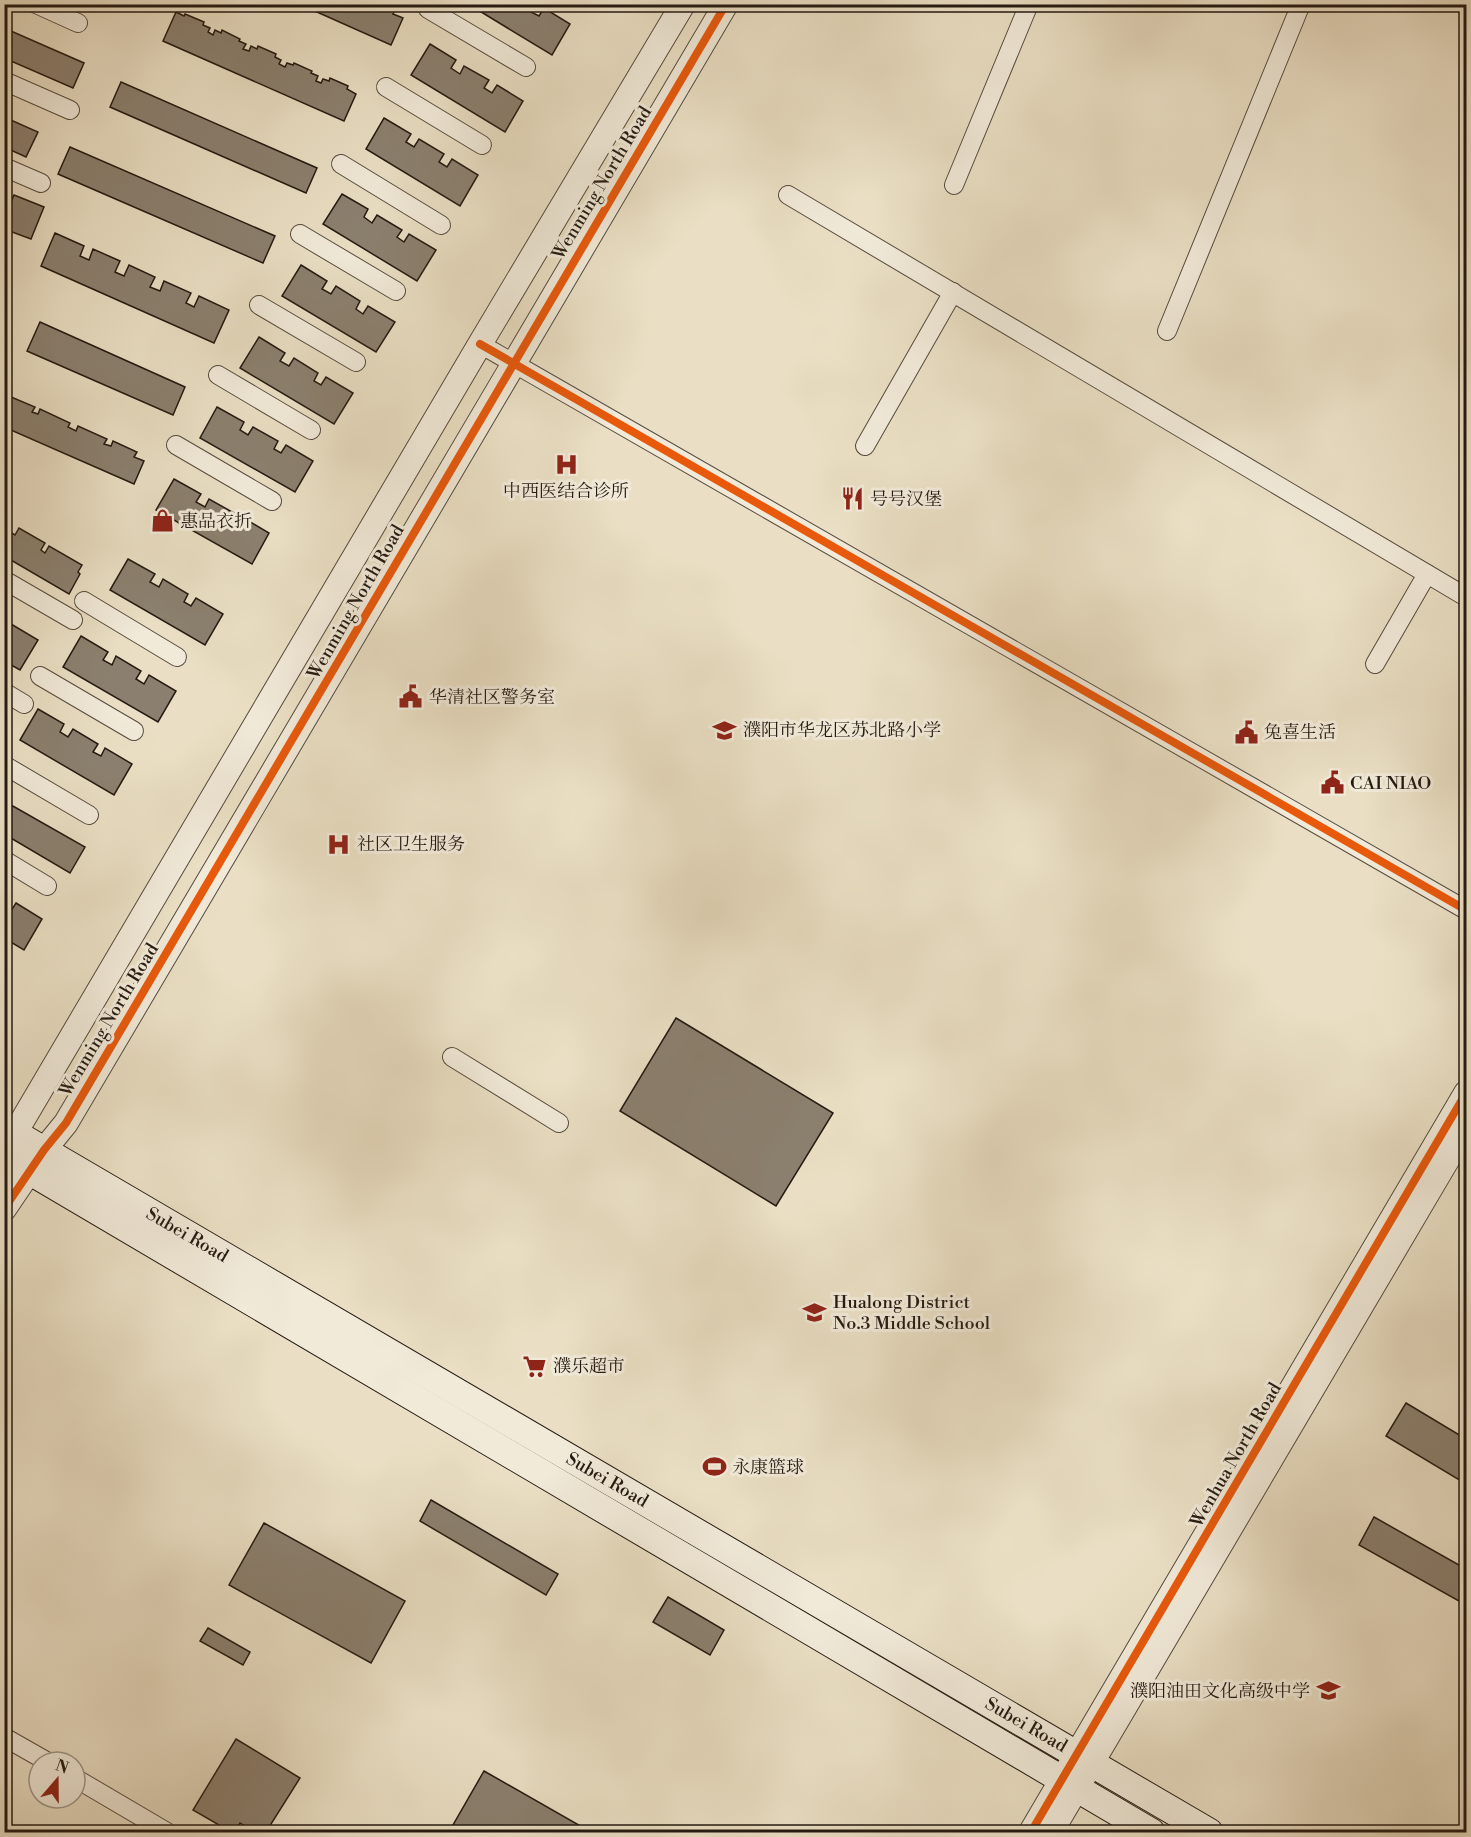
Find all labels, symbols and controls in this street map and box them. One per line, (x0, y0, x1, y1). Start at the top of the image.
street label: Wenming North Road (547, 102, 657, 265)
hospital icon: 中西医结合诊所 (553, 452, 579, 478)
place label: 中西医结合诊所 (503, 480, 629, 503)
restaurant icon: 号号汉堡 (839, 486, 865, 512)
place label: 号号汉堡 (870, 488, 942, 511)
shop icon: 惠品衣折 (149, 508, 175, 534)
place label: 惠品衣折 (180, 510, 252, 533)
street label: Wenming North Road (302, 520, 410, 684)
public building icon: 华清社区警务室 (398, 684, 424, 710)
place label: 华清社区警务室 (429, 686, 555, 709)
school or university icon: 濮阳市华龙区苏北路小学 (712, 717, 738, 743)
place label: 濮阳市华龙区苏北路小学 (743, 719, 941, 742)
public building icon: 兔喜生活 (1233, 719, 1259, 745)
place label: 兔喜生活 (1264, 721, 1336, 744)
public building icon: CAI NIAO (1319, 770, 1345, 796)
place label: CAI NIAO (1350, 772, 1431, 795)
hospital icon: 社区卫生服务 (326, 831, 352, 857)
place label: 社区卫生服务 (357, 833, 465, 856)
street label: Wenming North Road (54, 939, 164, 1102)
street label: Subei Road (142, 1202, 233, 1268)
place label: Hualong District No.3 Middle School (833, 1291, 991, 1335)
school or university icon: Hualong District No.3 Middle School (802, 1299, 828, 1325)
supermarket icon: 濮乐超市 (522, 1353, 548, 1379)
place label: 濮乐超市 (553, 1355, 625, 1378)
street label: Wenhua North Road (1185, 1378, 1287, 1532)
street label: Subei Road (562, 1447, 653, 1513)
sports icon: 永康篮球 (701, 1454, 727, 1480)
place label: 永康篮球 (732, 1456, 804, 1479)
school or university icon: 濮阳油田文化高级中学 (1315, 1678, 1341, 1704)
place label: 濮阳油田文化高级中学 (1130, 1680, 1310, 1703)
street label: Subei Road (981, 1692, 1072, 1758)
north arrow (27, 1750, 87, 1810)
text: N (52, 1755, 71, 1779)

